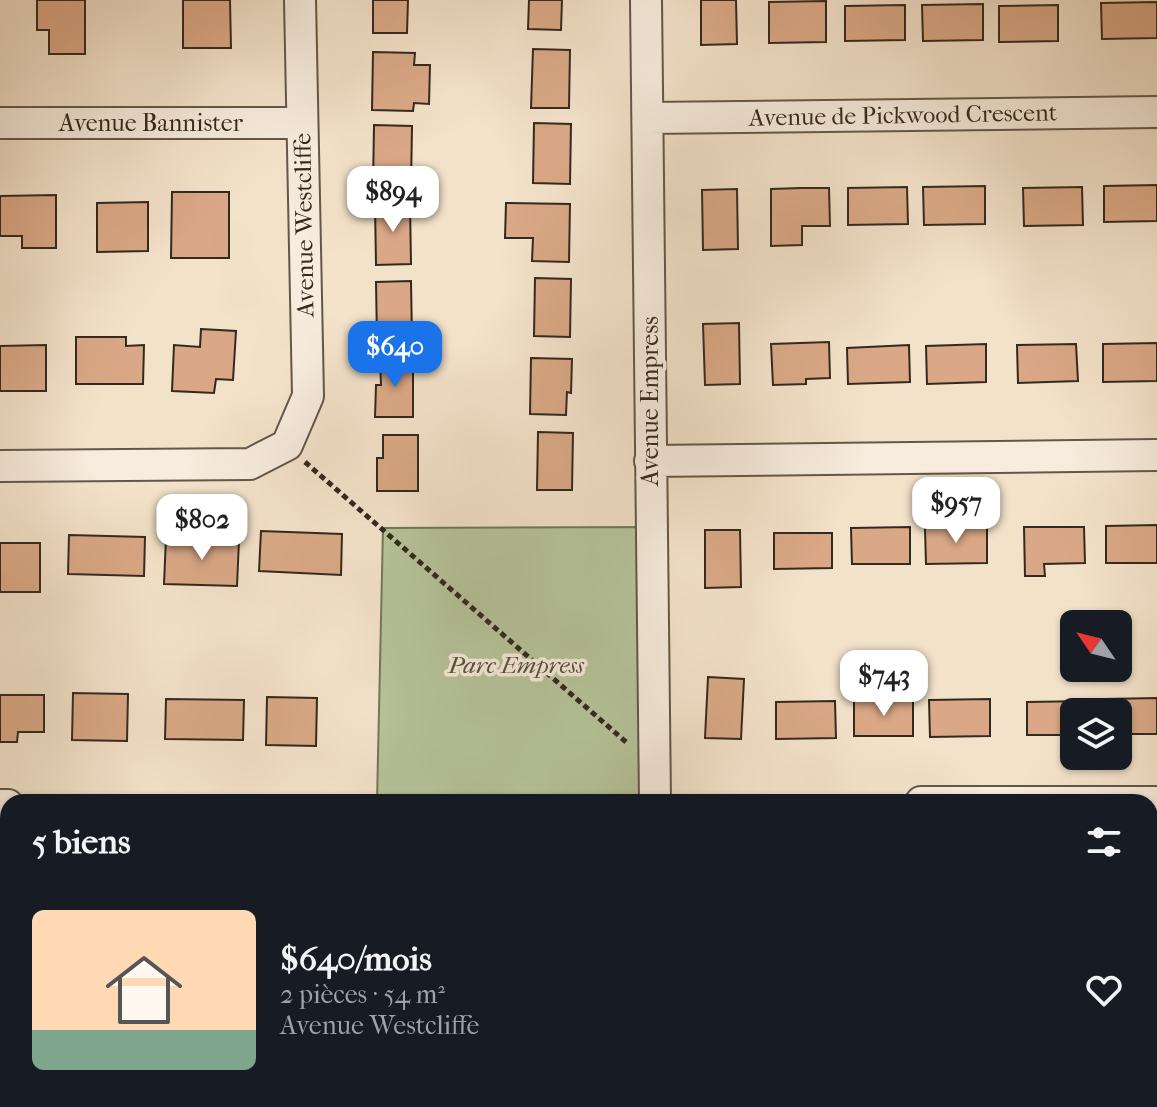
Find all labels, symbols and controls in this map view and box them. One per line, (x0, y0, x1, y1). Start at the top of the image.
street label: Avenue de Pickwood Crescent (747, 98, 1058, 132)
street label: Avenue Bannister (58, 109, 244, 137)
street label: Avenue Westcliffe (288, 133, 320, 318)
pin: $894 (346, 166, 440, 234)
text: $894 (365, 176, 421, 207)
street label: Avenue Empress (636, 316, 664, 487)
pin: $640 (348, 321, 442, 389)
text: $640 (366, 331, 424, 362)
pin: $957 (909, 477, 1003, 545)
text: $957 (930, 487, 982, 518)
pin: $802 (155, 494, 249, 562)
text: $802 (174, 504, 230, 535)
north arrow (1060, 610, 1132, 682)
map controls (1060, 610, 1132, 770)
pin: $743 (837, 650, 931, 718)
park label: Parc Empress (447, 651, 585, 679)
text: $743 (858, 660, 910, 691)
button: layers (1060, 698, 1132, 770)
icon: filters (1082, 820, 1126, 864)
text: 5 biens (32, 822, 130, 862)
text: $640/mois (280, 939, 432, 979)
icon: home (96, 942, 192, 1038)
icon: heart (1082, 968, 1126, 1012)
text: 2 pièces · 54 m² (280, 979, 445, 1010)
text: Avenue Westcliffe (280, 1010, 479, 1041)

